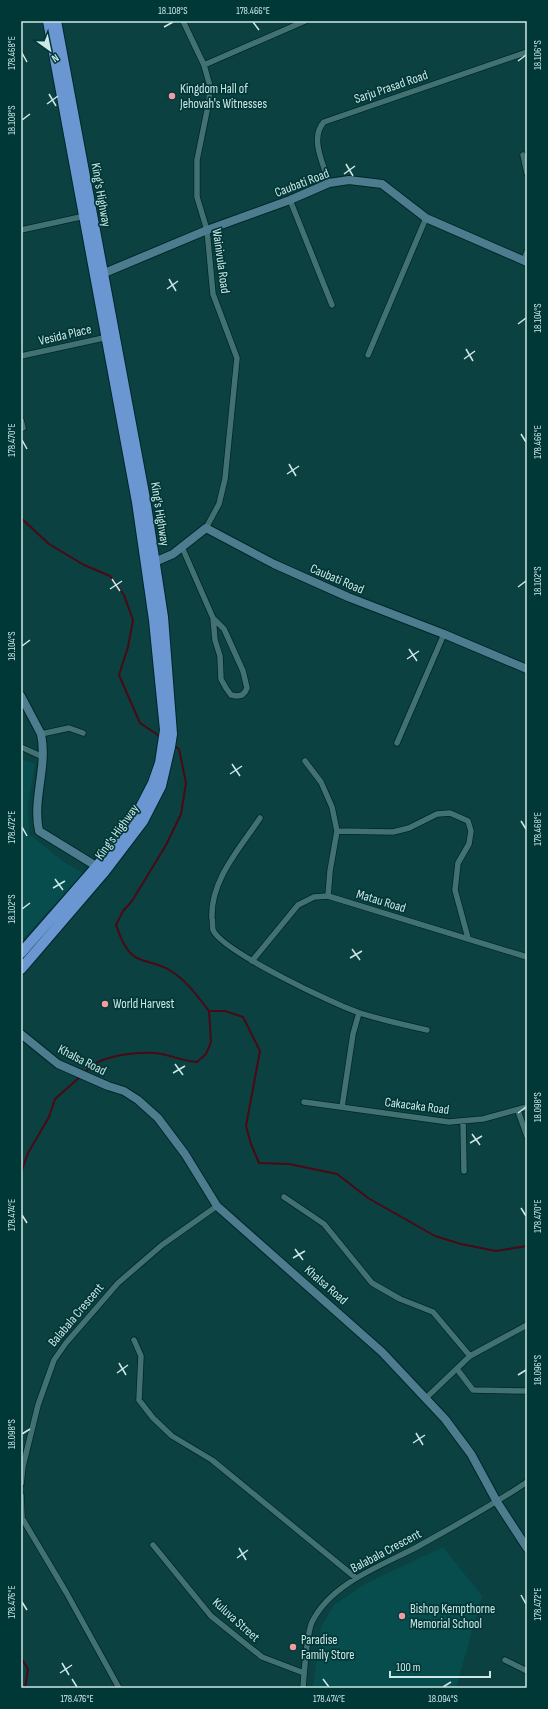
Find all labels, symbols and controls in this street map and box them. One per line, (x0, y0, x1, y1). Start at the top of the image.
text: 18.108°S (158, 5, 188, 17)
text: 178.466°E (236, 5, 270, 17)
north arrow (30, 30, 70, 70)
text: 178.468°E (6, 36, 18, 70)
text: 18.106°S (532, 40, 544, 70)
text: N (49, 51, 61, 65)
street label: Sarju Prasad Road (352, 67, 430, 107)
place label: Kingdom Hall of Jehovah's Witnesses (179, 81, 268, 112)
marker: Kingdom Hall of Jehovah's Witnesses (167, 91, 177, 101)
text: 18.108°S (6, 105, 18, 135)
street label: King's Highway (88, 162, 114, 228)
street label: Caubati Road (273, 165, 331, 201)
street label: Wainivula Road (209, 228, 233, 294)
text: 18.104°S (532, 304, 544, 332)
street label: Vesida Place (37, 321, 93, 349)
text: 178.470°E (6, 423, 18, 457)
text: 178.466°E (532, 425, 544, 459)
street label: King's Highway (147, 481, 173, 547)
street label: Caubati Road (308, 560, 366, 598)
text: 18.102°S (532, 566, 544, 596)
text: 18.104°S (6, 632, 18, 660)
street label: King's Highway (92, 801, 142, 863)
text: 178.472°E (6, 811, 18, 843)
text: 178.468°E (532, 812, 544, 846)
street label: Matau Road (354, 886, 408, 916)
text: 18.102°S (6, 894, 18, 924)
place label: World Harvest (113, 996, 175, 1012)
marker: World Harvest (100, 999, 110, 1009)
street label: Khalsa Road (55, 1041, 109, 1079)
text: 18.098°S (532, 1092, 544, 1122)
street label: Cakacaka Road (384, 1094, 450, 1118)
text: 178.474°E (6, 1199, 18, 1231)
text: 178.470°E (532, 1199, 544, 1233)
street label: Khalsa Road (301, 1262, 351, 1308)
street label: Balabala Crescent (45, 1280, 107, 1350)
text: 18.096°S (532, 1355, 544, 1385)
text: 18.098°S (6, 1419, 18, 1449)
street label: Balabala Crescent (348, 1526, 424, 1576)
text: 178.476°E (6, 1585, 18, 1619)
text: 178.472°E (532, 1588, 544, 1620)
street label: Kuluva Street (209, 1595, 263, 1645)
place label: Bishop Kempthorne Memorial School (410, 1601, 495, 1632)
marker: Bishop Kempthorne Memorial School (397, 1611, 407, 1621)
place label: Paradise Family Store (301, 1632, 355, 1663)
marker: Paradise Family Store (288, 1642, 298, 1652)
scale bar (390, 1653, 490, 1679)
text: 100 m (396, 1660, 421, 1675)
text: 178.476°E (60, 1693, 94, 1705)
text: 178.474°E (313, 1693, 345, 1705)
text: 18.094°S (428, 1693, 458, 1705)

